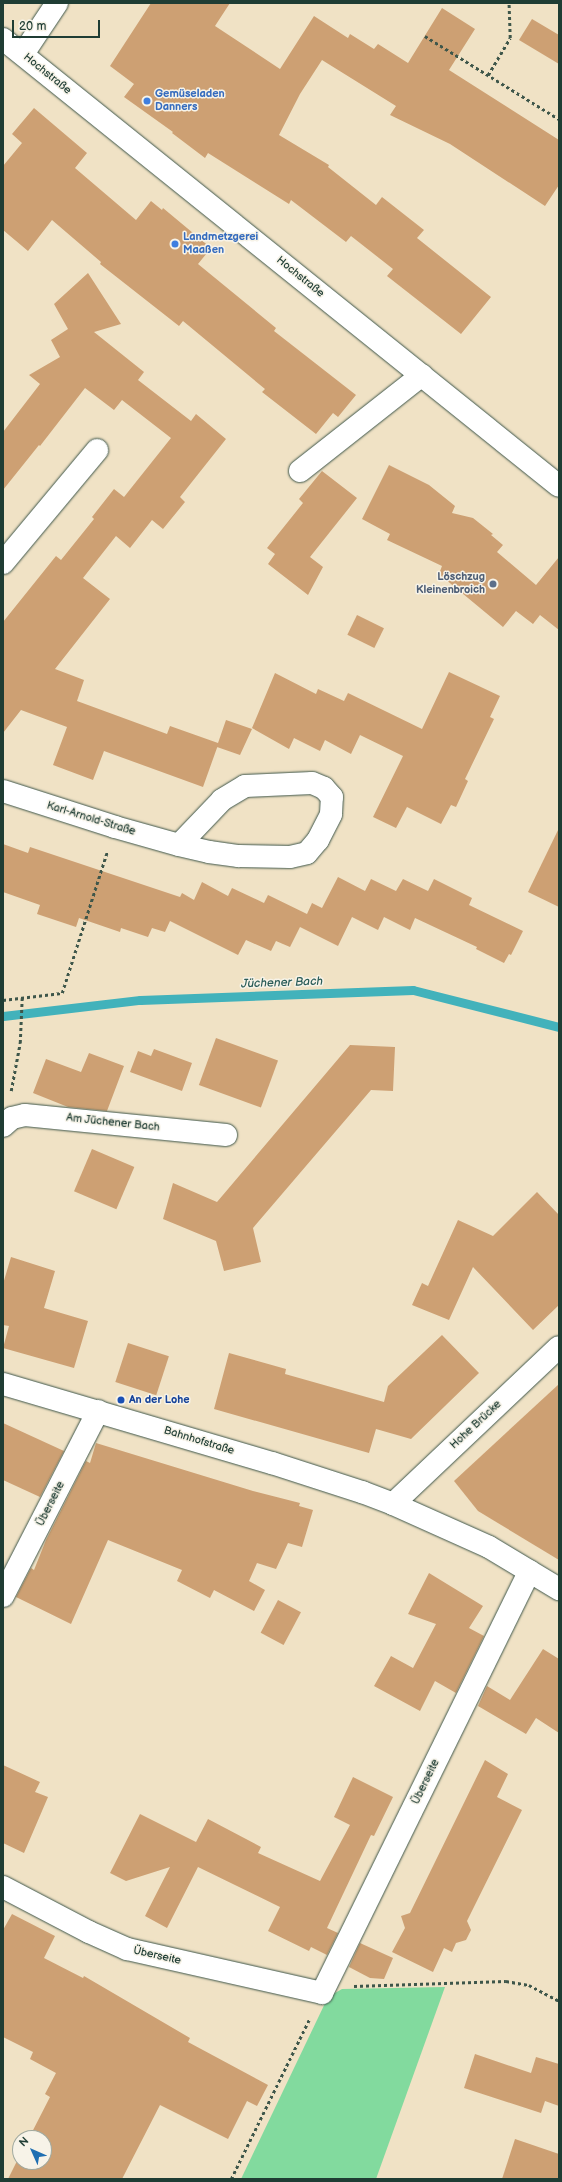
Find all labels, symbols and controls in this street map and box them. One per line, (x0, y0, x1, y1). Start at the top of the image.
scale bar (14, 12, 102, 38)
text: 20 m (19, 19, 46, 34)
street label: Hochstraße (20, 51, 74, 97)
place label: Gemüseladen Danners (155, 88, 225, 114)
marker: Gemüseladen Danners (142, 96, 152, 106)
place label: Landmetzgerei Maaßen (183, 231, 258, 257)
marker: Landmetzgerei Maaßen (170, 239, 180, 249)
street label: Hochstraße (273, 254, 327, 300)
place label: Löschzug Kleinenbroich (416, 571, 485, 597)
marker: Löschzug Kleinenbroich (488, 579, 498, 589)
street label: Karl-Arnold-Straße (45, 799, 137, 839)
water label: Jüchener Bach (241, 974, 323, 992)
street label: Am Jüchener Bach (65, 1111, 161, 1135)
place label: An der Lohe (129, 1393, 190, 1407)
marker: An der Lohe (116, 1395, 126, 1405)
street label: Hohe Brücke (448, 1398, 504, 1452)
street label: Bahnhofstraße (162, 1424, 236, 1458)
street label: Überseite (34, 1479, 68, 1529)
street label: Überseite (409, 1757, 443, 1807)
street label: Überseite (132, 1944, 182, 1968)
north arrow (12, 2130, 52, 2170)
text: N (16, 2134, 31, 2149)

